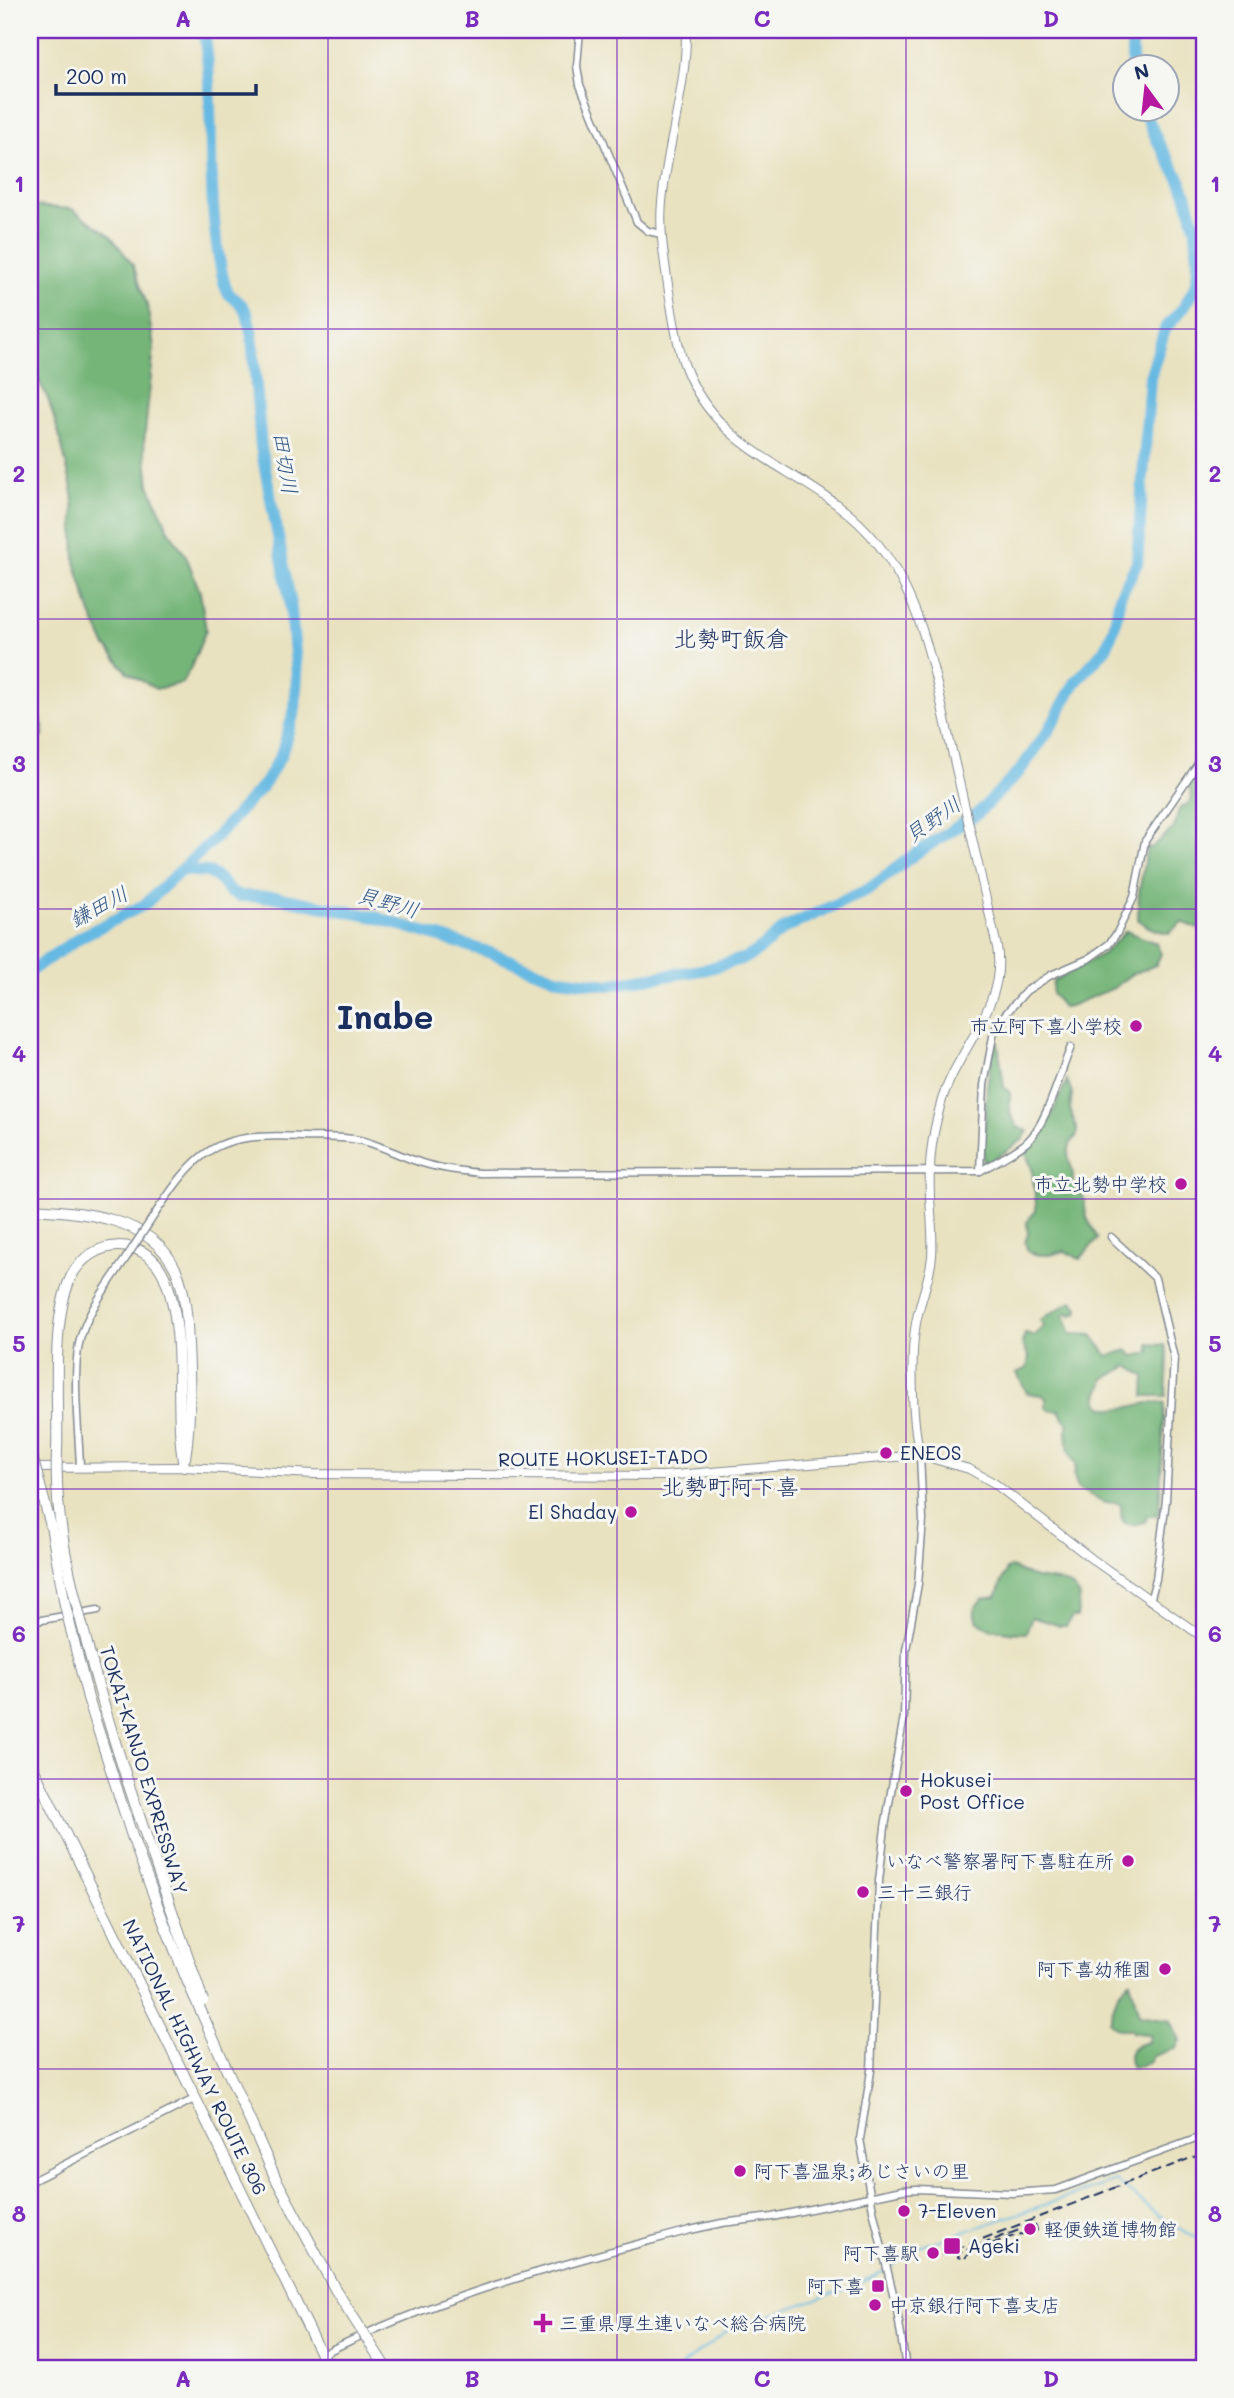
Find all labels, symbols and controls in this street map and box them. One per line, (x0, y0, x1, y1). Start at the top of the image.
text: A (175, 3, 191, 33)
text: B (464, 3, 480, 33)
text: C (753, 3, 771, 33)
text: D (1043, 3, 1059, 33)
scale bar (56, 52, 256, 96)
north arrow (1112, 52, 1182, 122)
text: N (1131, 57, 1152, 85)
text: 200 m (66, 62, 127, 89)
text: 1 (14, 168, 24, 198)
text: 1 (1210, 168, 1220, 198)
water label: 田切川 (268, 430, 305, 496)
text: 2 (13, 458, 25, 488)
text: 2 (1209, 458, 1221, 488)
district label: 北勢町飯倉 (674, 623, 789, 653)
text: 3 (12, 748, 26, 778)
text: 3 (1208, 748, 1222, 778)
water label: 貝野川 (899, 790, 966, 848)
water label: 鎌田川 (64, 879, 132, 932)
water label: 貝野川 (354, 880, 422, 923)
district label: Inabe (337, 994, 433, 1037)
place label: 市立阿下喜小学校 (970, 1013, 1122, 1038)
marker: 市立阿下喜小学校 (1128, 1018, 1144, 1034)
text: 4 (12, 1038, 26, 1068)
text: 4 (1208, 1038, 1222, 1068)
place label: 市立北勢中学校 (1034, 1171, 1167, 1196)
marker: 市立北勢中学校 (1173, 1176, 1189, 1192)
text: 5 (12, 1328, 26, 1358)
text: 5 (1208, 1328, 1222, 1358)
place label: ENEOS (900, 1440, 962, 1465)
street label: ROUTE HOKUSEI-TADO (498, 1443, 708, 1472)
marker: ENEOS (878, 1445, 894, 1461)
district label: 北勢町阿下喜 (661, 1471, 799, 1501)
place label: El Shaday (528, 1499, 617, 1524)
marker: El Shaday (623, 1504, 639, 1520)
text: 6 (12, 1618, 26, 1648)
text: 6 (1208, 1618, 1222, 1648)
street label: TOKAI-KANJO EXPRESSWAY (95, 1642, 194, 1897)
place label: Hokusei Post Office (920, 1767, 1025, 1814)
marker: Hokusei Post Office (898, 1783, 914, 1799)
place label: いなべ警察署阿下喜駐在所 (886, 1848, 1114, 1873)
marker: いなべ警察署阿下喜駐在所 (1120, 1853, 1136, 1869)
place label: 三十三銀行 (877, 1879, 972, 1904)
marker: 三十三銀行 (855, 1884, 871, 1900)
text: 7 (13, 1908, 26, 1938)
text: 7 (1209, 1908, 1222, 1938)
street label: NATIONAL HIGHWAY ROUTE 306 (118, 1915, 273, 2199)
place label: 阿下喜幼稚園 (1037, 1956, 1151, 1981)
marker: 阿下喜幼稚園 (1157, 1961, 1173, 1977)
place label: 阿下喜温泉;あじさいの里 (754, 2158, 969, 2183)
marker: 阿下喜温泉;あじさいの里 (732, 2163, 748, 2179)
text: 8 (12, 2198, 26, 2228)
place label: 7-Eleven (918, 2198, 996, 2223)
text: 8 (1208, 2198, 1222, 2228)
marker: 7-Eleven (896, 2203, 912, 2219)
place label: 軽便鉄道博物館 (1044, 2216, 1177, 2241)
marker: 軽便鉄道博物館 (1022, 2221, 1038, 2237)
place label: Ageki (968, 2233, 1020, 2258)
marker: Ageki (942, 2236, 962, 2256)
place label: 阿下喜駅 (843, 2240, 919, 2265)
marker: 阿下喜駅 (925, 2245, 941, 2261)
place label: 阿下喜 (807, 2273, 864, 2298)
marker: 阿下喜 (870, 2278, 886, 2294)
place label: 中京銀行阿下喜支店 (889, 2292, 1060, 2317)
marker: 中京銀行阿下喜支店 (867, 2297, 883, 2313)
place label: 三重県厚生連いなべ総合病院 (559, 2310, 806, 2335)
marker: 三重県厚生連いなべ総合病院 (533, 2313, 553, 2333)
text: A (175, 2363, 191, 2393)
text: B (464, 2363, 480, 2393)
text: C (753, 2363, 771, 2393)
text: D (1043, 2363, 1059, 2393)

